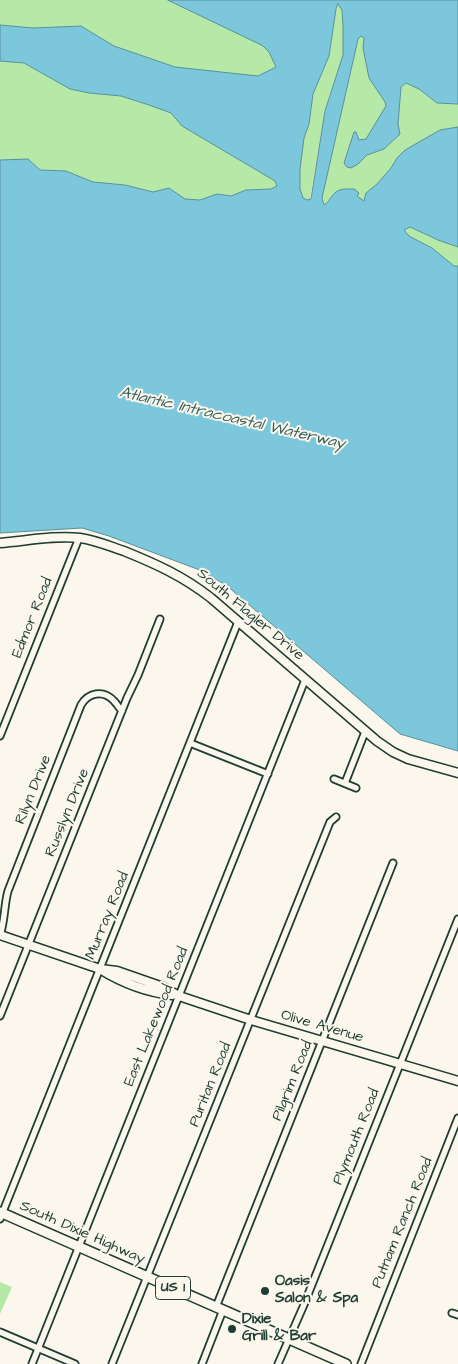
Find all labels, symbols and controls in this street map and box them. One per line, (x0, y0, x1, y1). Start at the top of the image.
water label: Atlantic Intracoastal Waterway (118, 384, 346, 454)
street label: South Flagler Drive (193, 565, 307, 665)
street label: Edmor Road (9, 575, 57, 661)
street label: Rilyn Drive (12, 753, 56, 827)
street label: Russlyn Drive (42, 766, 94, 860)
street label: Murray Road (82, 870, 134, 962)
street label: East Lakewood Road (121, 945, 193, 1089)
street label: Olive Avenue (279, 1007, 365, 1047)
street label: Pilgrim Road (269, 1038, 317, 1124)
street label: Puritan Road (186, 1040, 236, 1130)
street label: Plymouth Road (330, 1086, 384, 1188)
street label: Putnam Ranch Road (369, 1155, 437, 1291)
street label: South Dixie Highway (17, 1197, 147, 1269)
place label: Oasis Salon & Spa (275, 1273, 358, 1308)
road number: US 1 (156, 1276, 190, 1300)
marker: Oasis Salon & Spa (259, 1285, 271, 1297)
place label: Dixie Grill & Bar (242, 1311, 316, 1346)
marker: Dixie Grill & Bar (226, 1323, 238, 1335)

